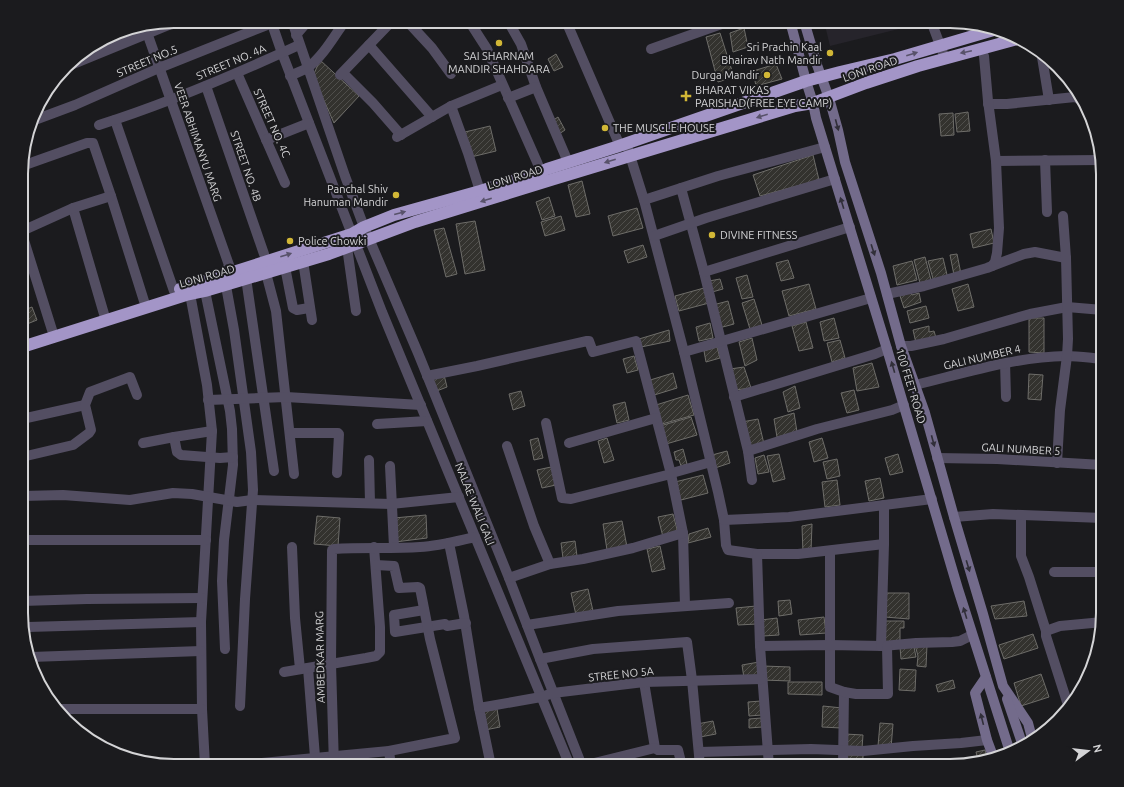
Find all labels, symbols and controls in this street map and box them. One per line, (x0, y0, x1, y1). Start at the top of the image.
marker: SAI SHARNAM MANDIR SHAHDARA (494, 38, 504, 48)
place label: Sri Prachin Kaal Bhairav Nath Mandir (721, 41, 823, 66)
street label: STREET NO. 4A (194, 42, 268, 82)
street label: STREET NO.5 (115, 43, 179, 79)
marker: Sri Prachin Kaal Bhairav Nath Mandir (825, 48, 835, 58)
place label: SAI SHARNAM MANDIR SHAHDARA (448, 50, 551, 75)
one-way arrow (960, 50, 972, 56)
one-way arrow (906, 51, 918, 57)
street label: LONI ROAD (841, 54, 899, 84)
place label: Durga Mandir (692, 69, 760, 81)
marker: Durga Mandir (762, 70, 772, 80)
street label: VEER ABHIMANYU MARG (172, 81, 224, 203)
place label: BHARAT VIKAS PARISHAD(FREE EYE CAMP) (695, 84, 832, 110)
street label: STREET NO. 4C (251, 87, 293, 159)
marker: BHARAT VIKAS PARISHAD(FREE EYE CAMP) (680, 90, 692, 102)
one-way arrow (755, 113, 767, 119)
one-way arrow (834, 119, 840, 131)
place label: THE MUSCLE HOUSE (613, 122, 715, 134)
marker: THE MUSCLE HOUSE (600, 123, 610, 133)
street label: STREET NO. 4B (228, 129, 264, 203)
one-way arrow (604, 158, 616, 164)
street label: LONI ROAD (486, 163, 544, 191)
place label: Panchal Shiv Hanuman Mandir (303, 183, 389, 208)
marker: Panchal Shiv Hanuman Mandir (391, 190, 401, 200)
one-way arrow (480, 197, 492, 203)
one-way arrow (839, 197, 845, 209)
one-way arrow (394, 210, 407, 216)
place label: DIVINE FITNESS (720, 229, 797, 241)
marker: DIVINE FITNESS (707, 230, 717, 240)
place label: Police Chowki (298, 235, 366, 247)
marker: Police Chowki (285, 236, 295, 246)
one-way arrow (870, 244, 876, 256)
one-way arrow (281, 252, 293, 258)
street label: LONI ROAD (178, 262, 236, 290)
street label: GALI NUMBER 4 (942, 342, 1022, 372)
street label: 100 FEET ROAD (894, 347, 928, 425)
one-way arrow (890, 361, 896, 373)
one-way arrow (930, 434, 936, 447)
street label: GALI NUMBER 5 (981, 441, 1061, 457)
street label: NALAE WALI GALI (453, 461, 497, 547)
one-way arrow (966, 560, 972, 572)
one-way arrow (962, 607, 968, 619)
street label: AMBEDKAR MARG (313, 611, 327, 703)
street label: STREE NO 5A (588, 665, 655, 683)
one-way arrow (979, 712, 985, 724)
north arrow (1068, 731, 1108, 771)
text: N (1091, 743, 1105, 754)

